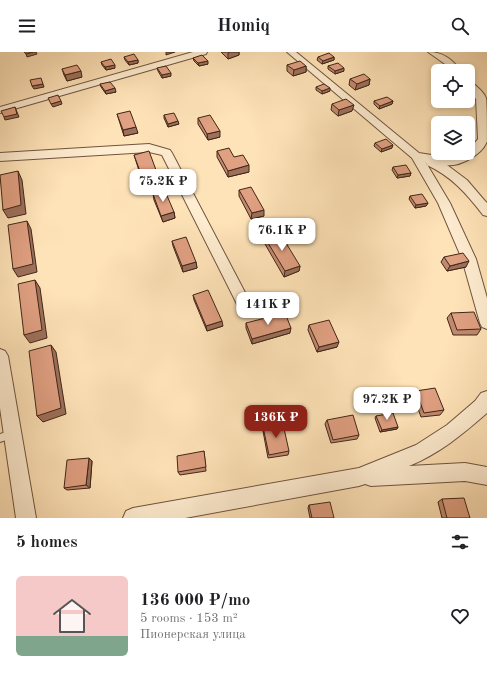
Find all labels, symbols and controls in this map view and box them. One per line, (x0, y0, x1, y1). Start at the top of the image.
icon: menu (16, 15, 38, 37)
icon: search (449, 15, 471, 37)
text: Homiq (217, 17, 270, 35)
map controls (431, 64, 475, 160)
button: locate (431, 64, 475, 108)
button: layers (431, 116, 475, 160)
pin: 75.2K ₽ (126, 169, 200, 203)
text: 75.2K ₽ (138, 175, 188, 188)
pin: 76.1K ₽ (245, 218, 319, 252)
text: 76.1K ₽ (257, 224, 307, 237)
pin: 141K ₽ (235, 292, 301, 326)
text: 141K ₽ (245, 298, 291, 311)
pin: 97.2K ₽ (350, 387, 424, 421)
text: 97.2K ₽ (362, 393, 412, 406)
pin: 136K ₽ (243, 405, 309, 439)
text: 136K ₽ (253, 411, 299, 424)
icon: filters (449, 531, 471, 553)
text: 5 homes (16, 534, 78, 551)
icon: home (48, 592, 96, 640)
text: 136 000 ₽/mo (140, 592, 250, 609)
icon: heart (449, 605, 471, 627)
text: 5 rooms · 153 m² (140, 612, 238, 625)
text: Пионерская улица (140, 628, 246, 641)

